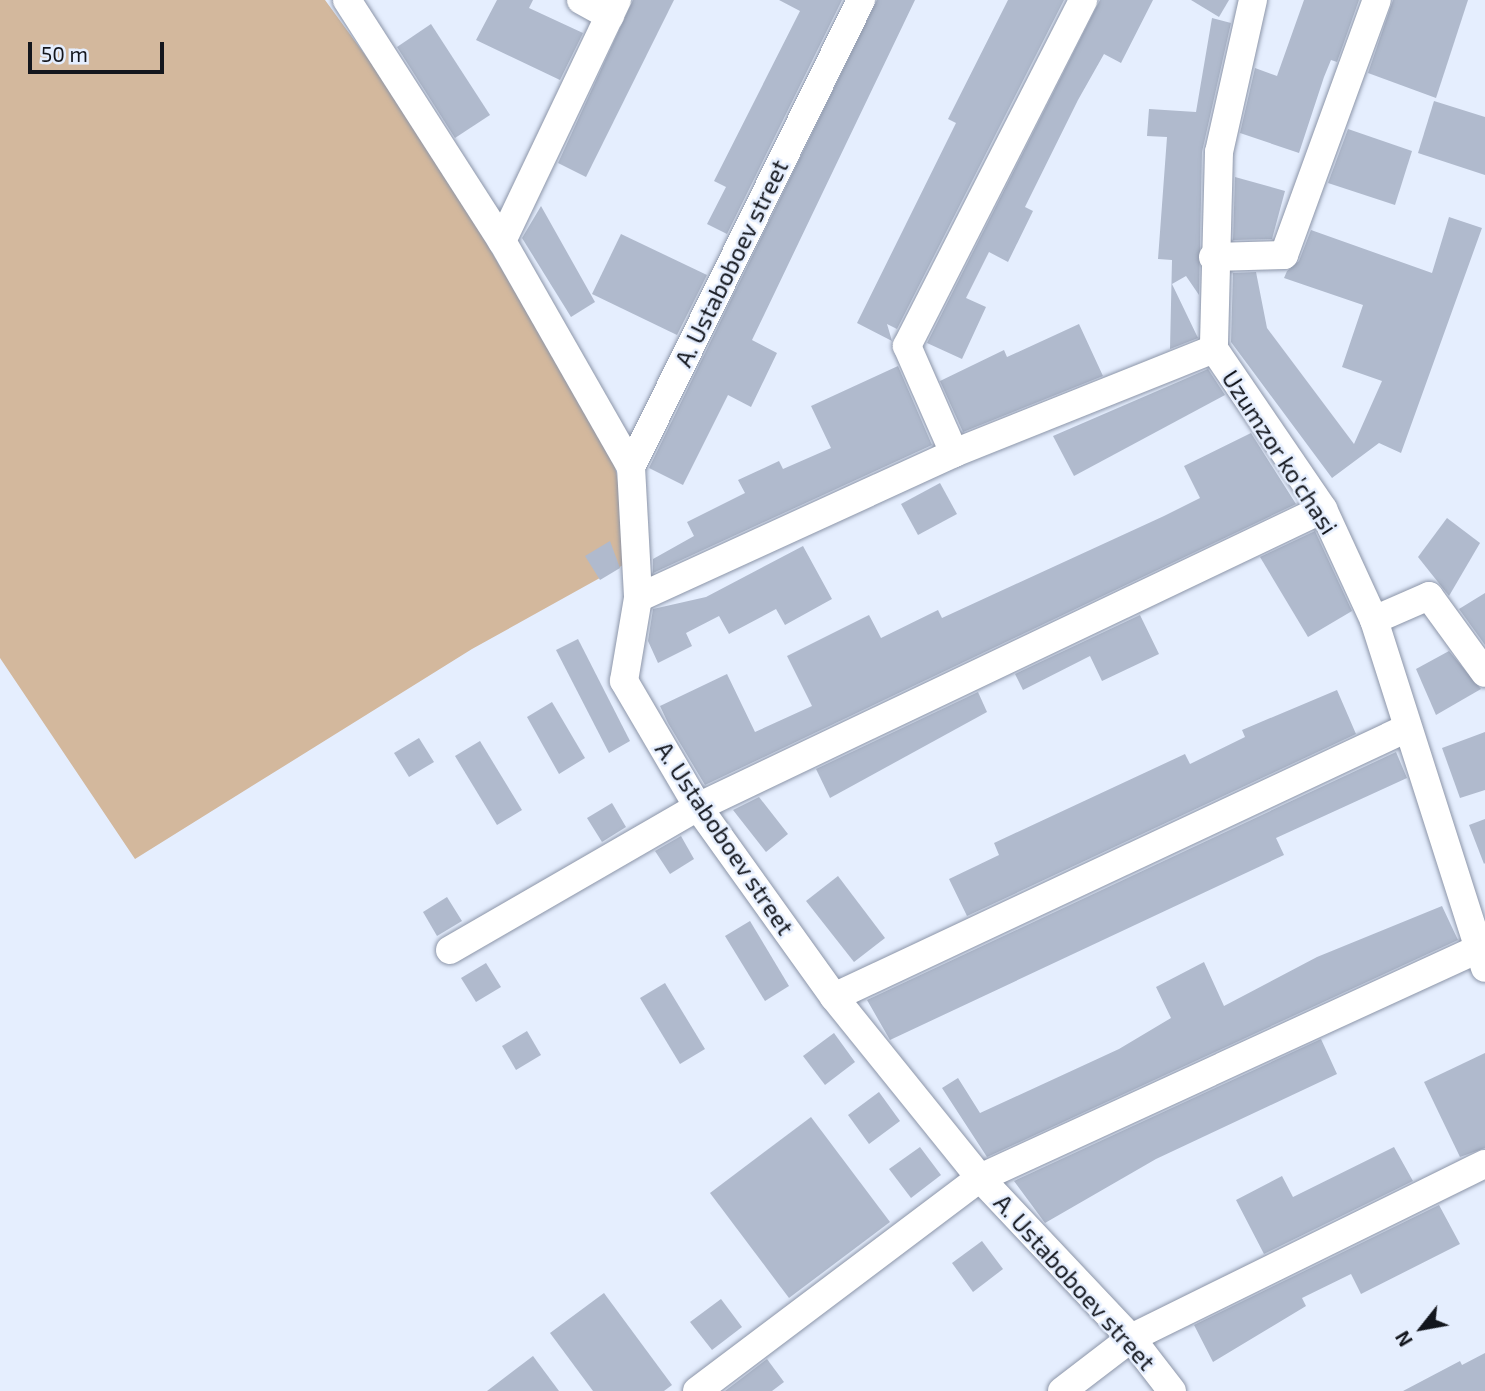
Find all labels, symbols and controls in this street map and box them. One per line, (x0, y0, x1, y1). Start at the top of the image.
scale bar (32, 28, 168, 72)
text: 50 m (41, 41, 88, 66)
street label: A. Ustaboboev street (668, 155, 794, 371)
street label: Uzumzor ko'chasi (1216, 364, 1344, 540)
street label: A. Ustaboboev street (649, 736, 801, 940)
street label: A. Ustaboboev street (988, 1188, 1162, 1376)
north arrow (1387, 1293, 1457, 1363)
text: N (1390, 1327, 1417, 1351)

